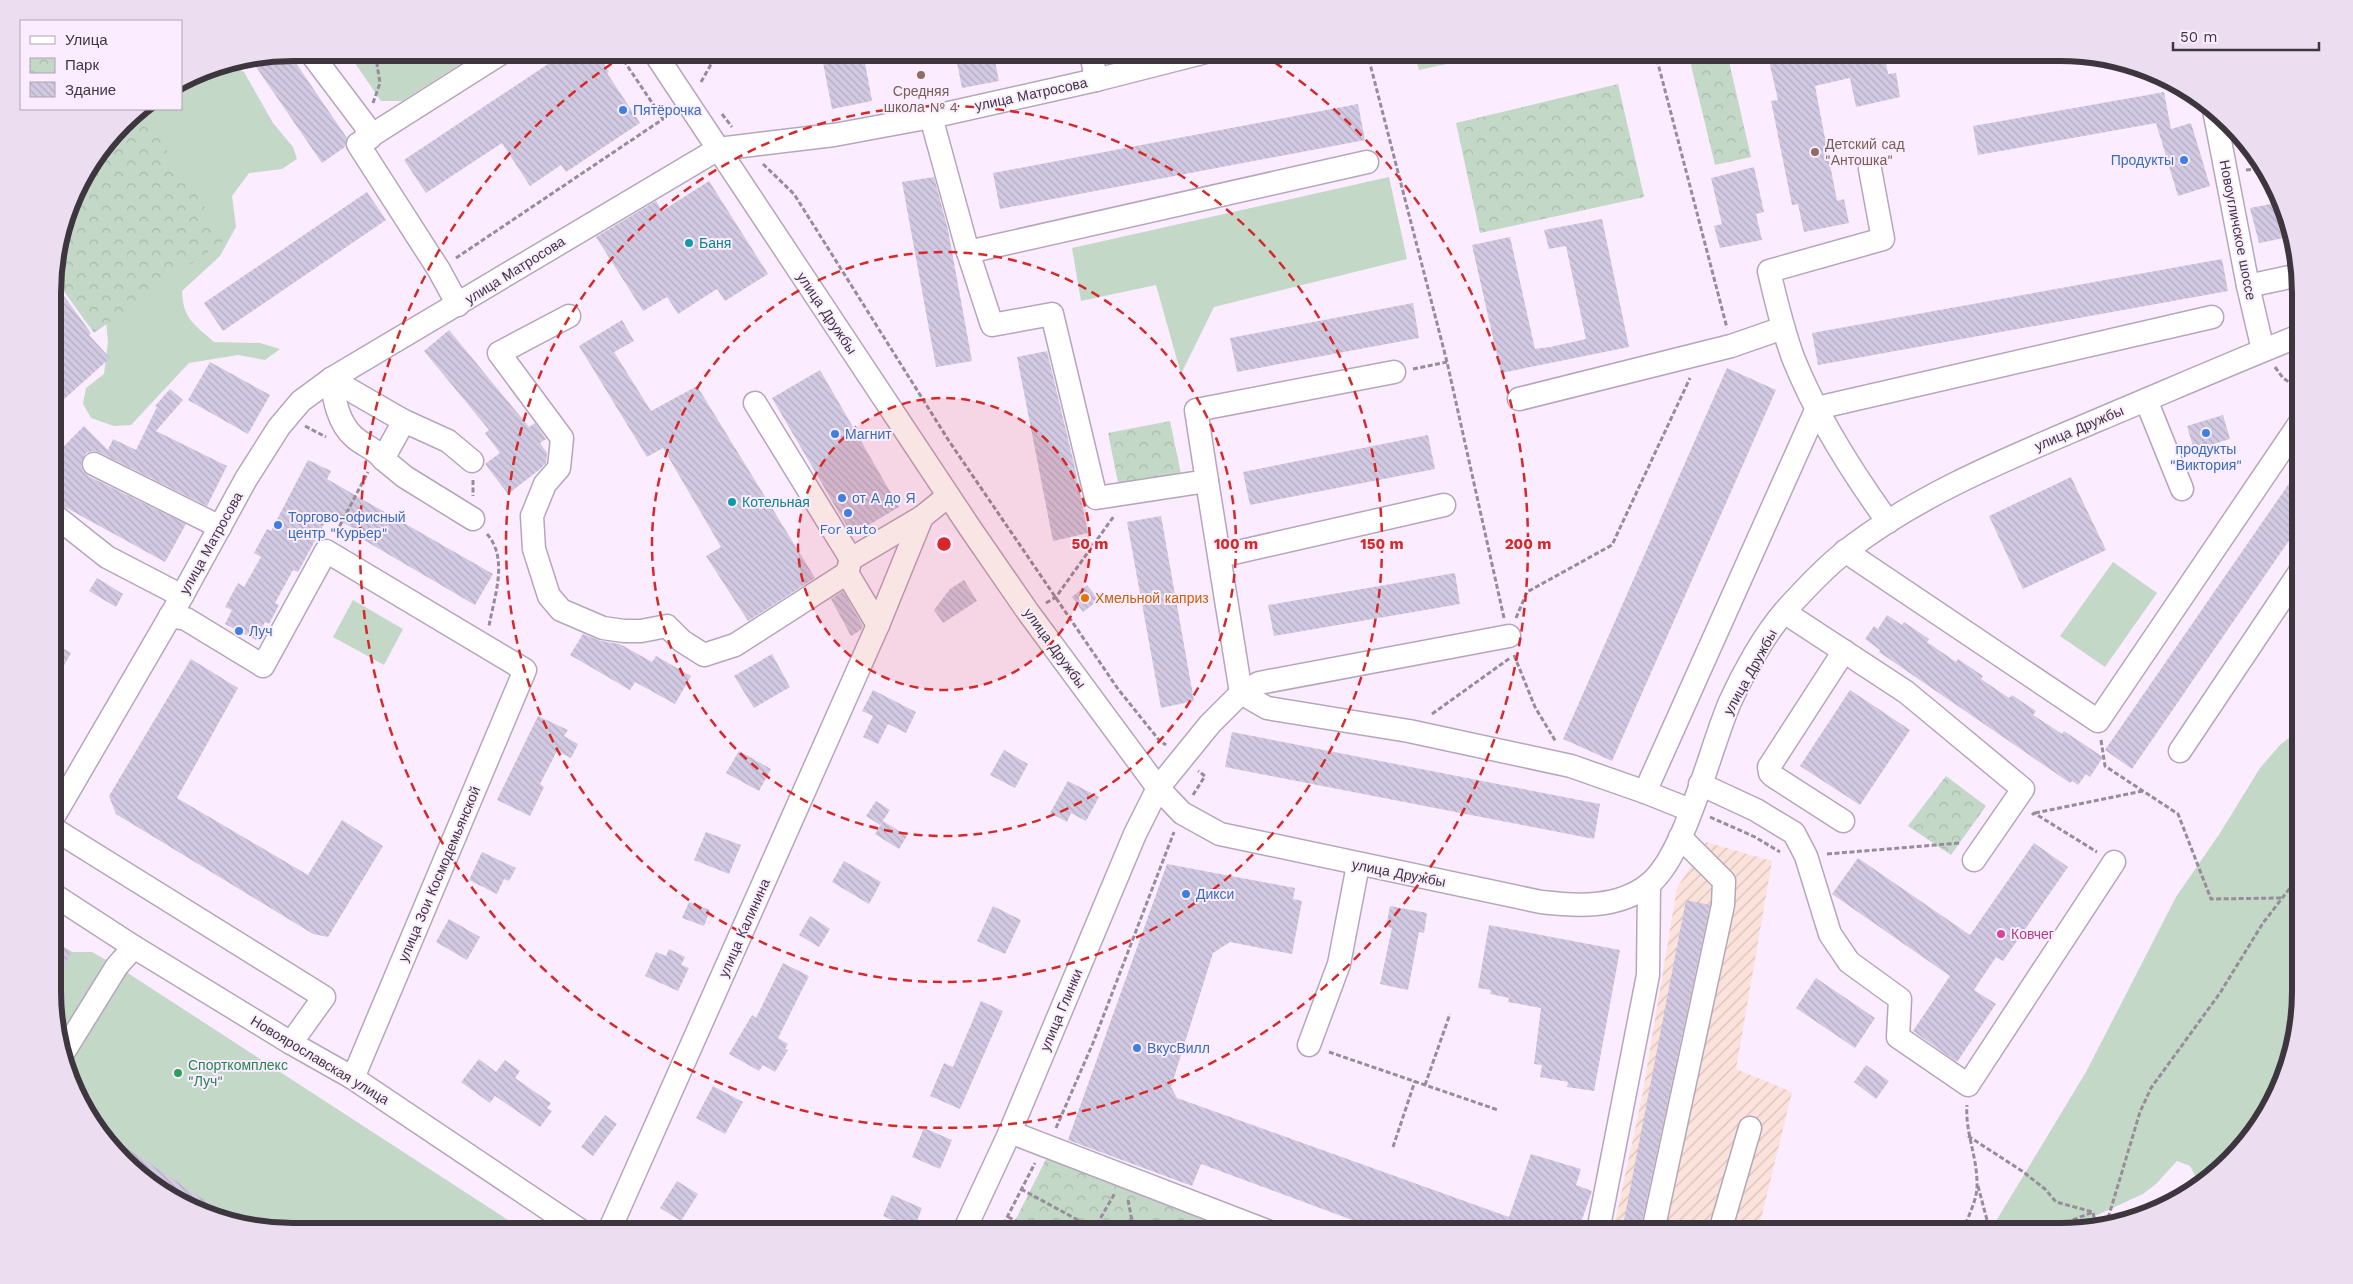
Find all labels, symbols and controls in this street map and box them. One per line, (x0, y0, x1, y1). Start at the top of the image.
legend (20, 20, 182, 110)
scale bar (2173, 20, 2319, 52)
text: 50 m (2180, 28, 2217, 46)
text: Улица (65, 31, 108, 49)
text: Парк (65, 56, 99, 74)
marker: Средняя школа № 4 (915, 69, 927, 81)
street label: улица Матросова (973, 74, 1089, 114)
text: Здание (65, 81, 116, 99)
place label: Средняя школа № 4 (884, 83, 958, 115)
place label: Пятёрочка (633, 102, 702, 118)
marker: Пятёрочка (617, 104, 629, 116)
place label: Детский сад "Антошка" (1825, 136, 1905, 168)
marker: Детский сад "Антошка" (1809, 146, 1821, 158)
place label: Продукты (2111, 152, 2174, 168)
marker: Продукты (2178, 154, 2190, 166)
street label: Новоугличское шоссе (2217, 159, 2259, 302)
street label: улица Матросова (462, 233, 568, 307)
place label: Баня (699, 235, 731, 251)
marker: Баня (683, 237, 695, 249)
street label: улица Дружбы (794, 269, 860, 357)
street label: улица Дружбы (2032, 402, 2126, 454)
place label: Магнит (845, 426, 892, 442)
marker: продукты "Виктория" (2200, 427, 2212, 439)
marker: Магнит (829, 428, 841, 440)
place label: продукты "Виктория" (2170, 441, 2242, 473)
street label: улица Матросова (176, 489, 246, 597)
place label: от А до Я (852, 490, 916, 506)
marker: от А до Я (836, 492, 848, 504)
place label: Котельная (742, 494, 810, 510)
marker: Котельная (726, 496, 738, 508)
marker: For auto (842, 507, 854, 519)
place label: Торгово-офисный центр "Курьер" (288, 509, 406, 541)
marker: Торгово-офисный центр "Курьер" (272, 519, 284, 531)
place label: For auto (819, 521, 877, 537)
centre of rings (935, 535, 953, 553)
text: 50 m (1072, 535, 1108, 553)
text: 100 m (1214, 535, 1258, 553)
text: 150 m (1360, 535, 1404, 553)
text: 200 m (1505, 535, 1551, 553)
place label: Хмельной каприз (1095, 590, 1209, 606)
marker: Хмельной каприз (1079, 592, 1091, 604)
street label: улица Дружбы (1021, 605, 1089, 691)
place label: Луч (249, 623, 273, 639)
marker: Луч (233, 625, 245, 637)
street label: улица Дружбы (1720, 627, 1780, 717)
street label: улица Зои Космодемьянской (395, 784, 483, 964)
street label: улица Дружбы (1351, 856, 1447, 890)
street label: улица Калинина (715, 876, 773, 980)
place label: Дикси (1196, 886, 1234, 902)
marker: Дикси (1180, 888, 1192, 900)
place label: Ковчег (2011, 926, 2054, 942)
marker: Ковчег (1995, 928, 2007, 940)
street label: улица Глинки (1036, 966, 1086, 1054)
street label: Новоярославская улица (248, 1012, 392, 1108)
place label: ВкусВилл (1147, 1040, 1210, 1056)
marker: ВкусВилл (1131, 1042, 1143, 1054)
place label: Спорткомплекс "Луч" (188, 1057, 288, 1089)
marker: Спорткомплекс "Луч" (172, 1067, 184, 1079)

